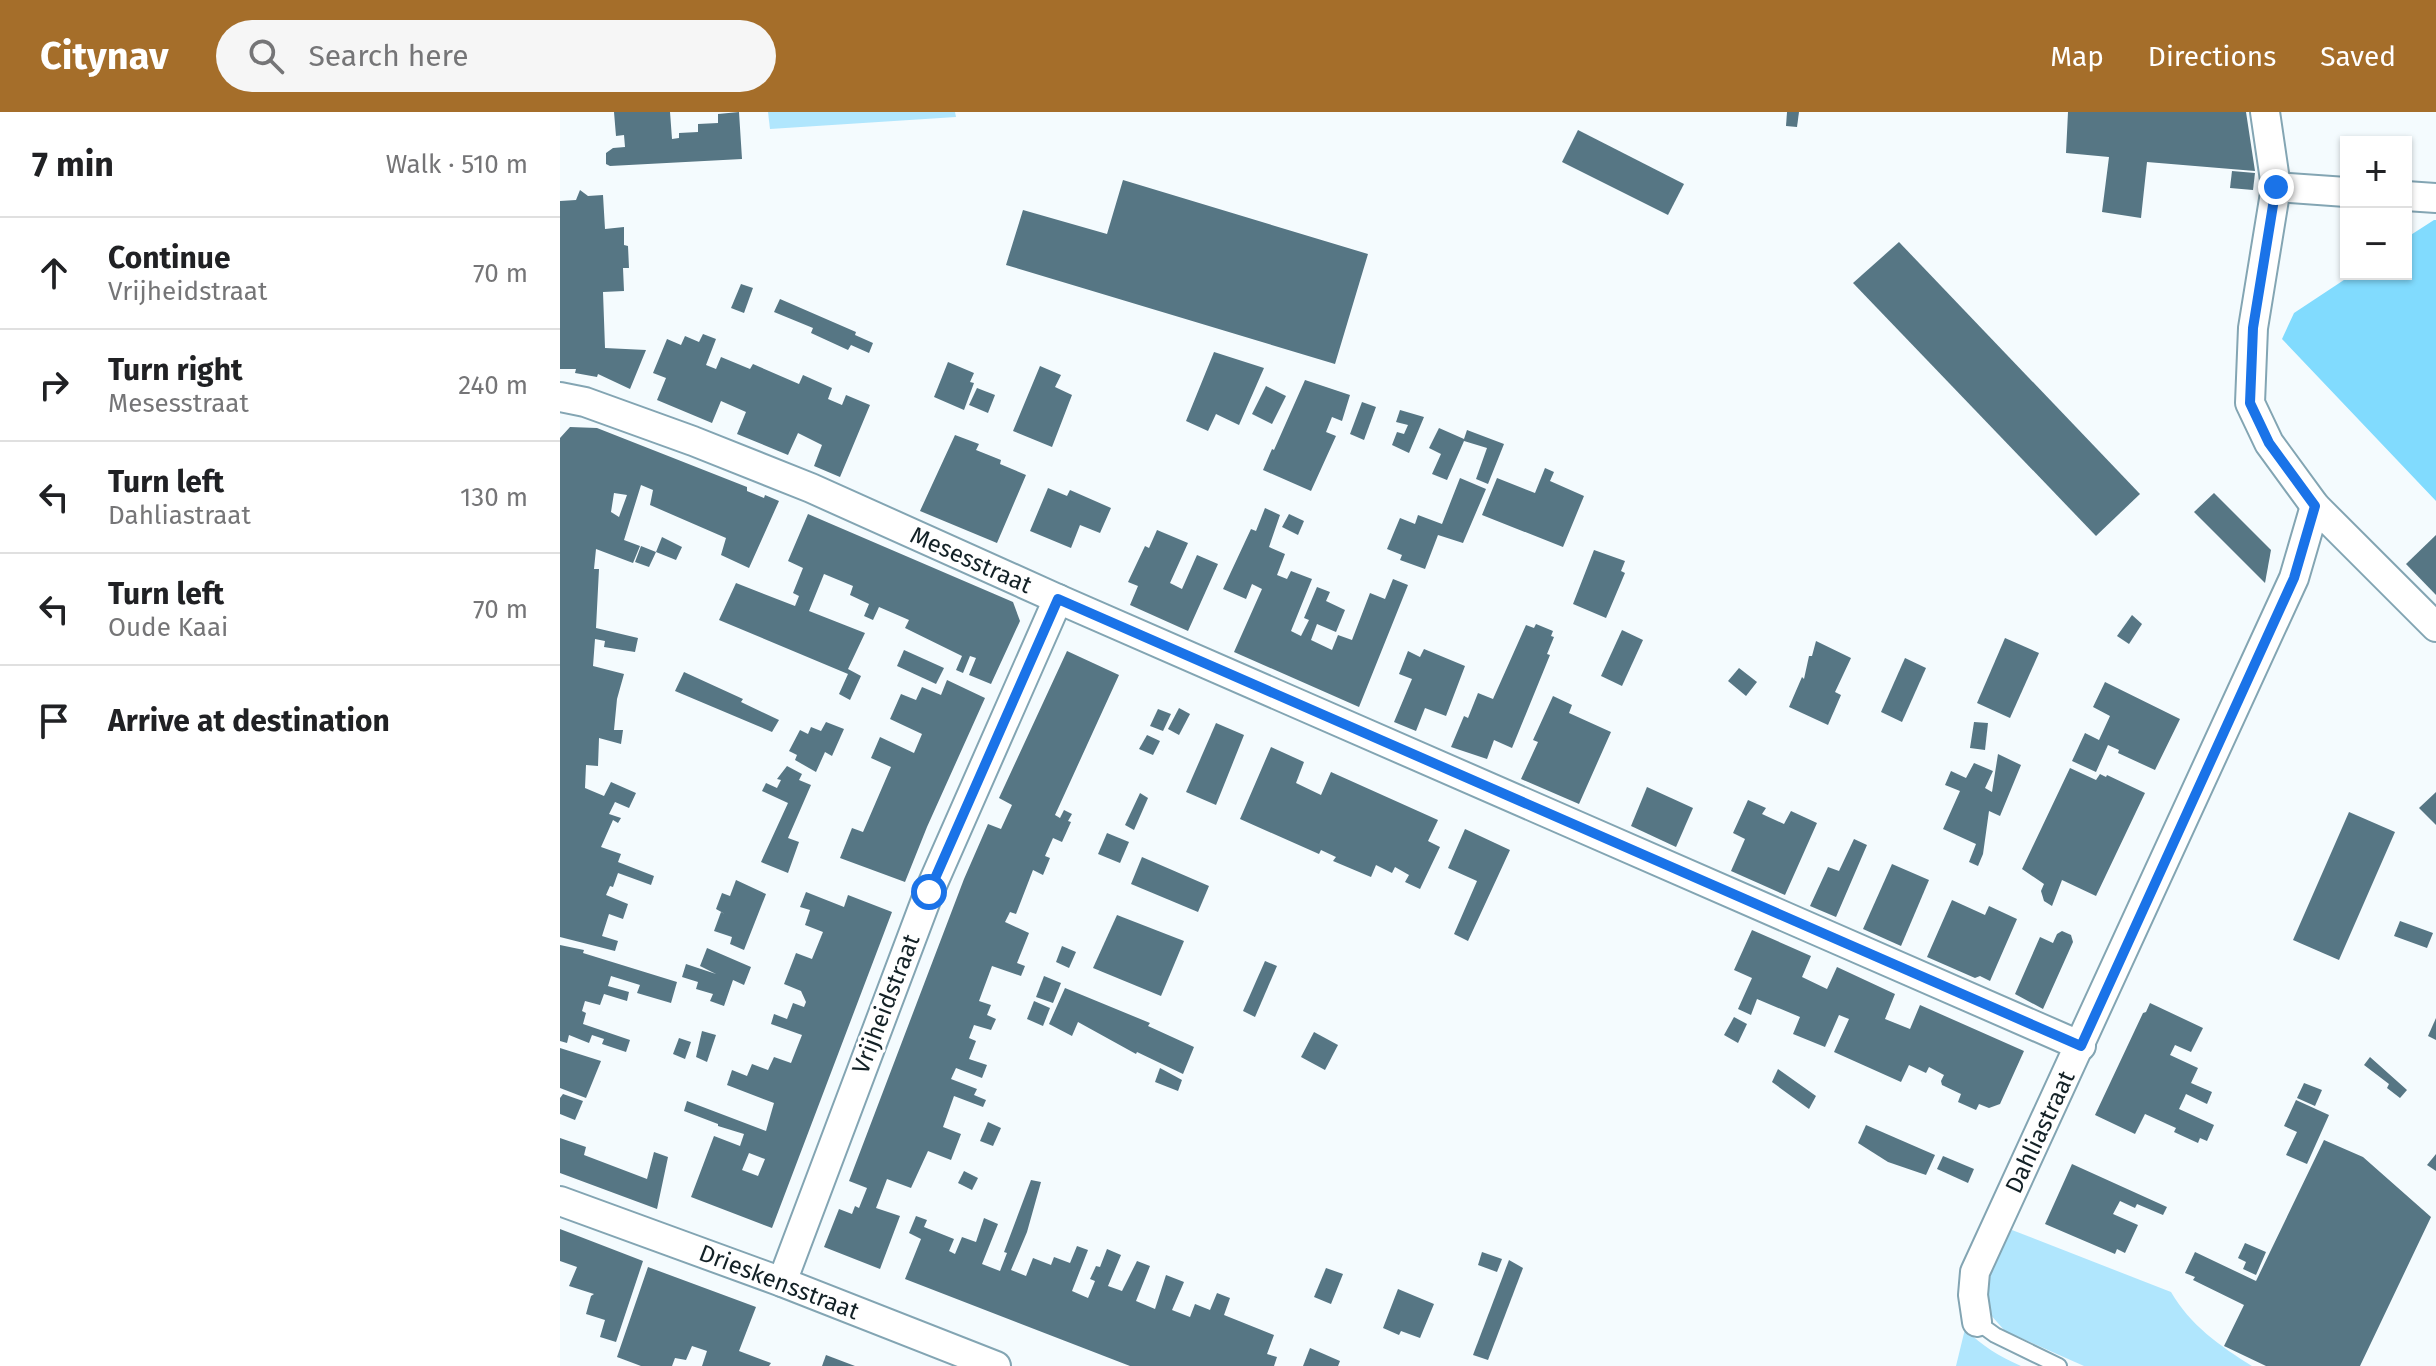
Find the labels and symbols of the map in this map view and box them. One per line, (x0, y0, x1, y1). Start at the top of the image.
route end (2258, 169, 2294, 205)
street label: Mesesstraat (906, 521, 1036, 599)
route start (911, 874, 947, 910)
street label: Vrijheidstraat (847, 930, 926, 1078)
street label: Dahliastraat (1999, 1066, 2081, 1198)
street label: Drieskensstraat (695, 1239, 863, 1325)

